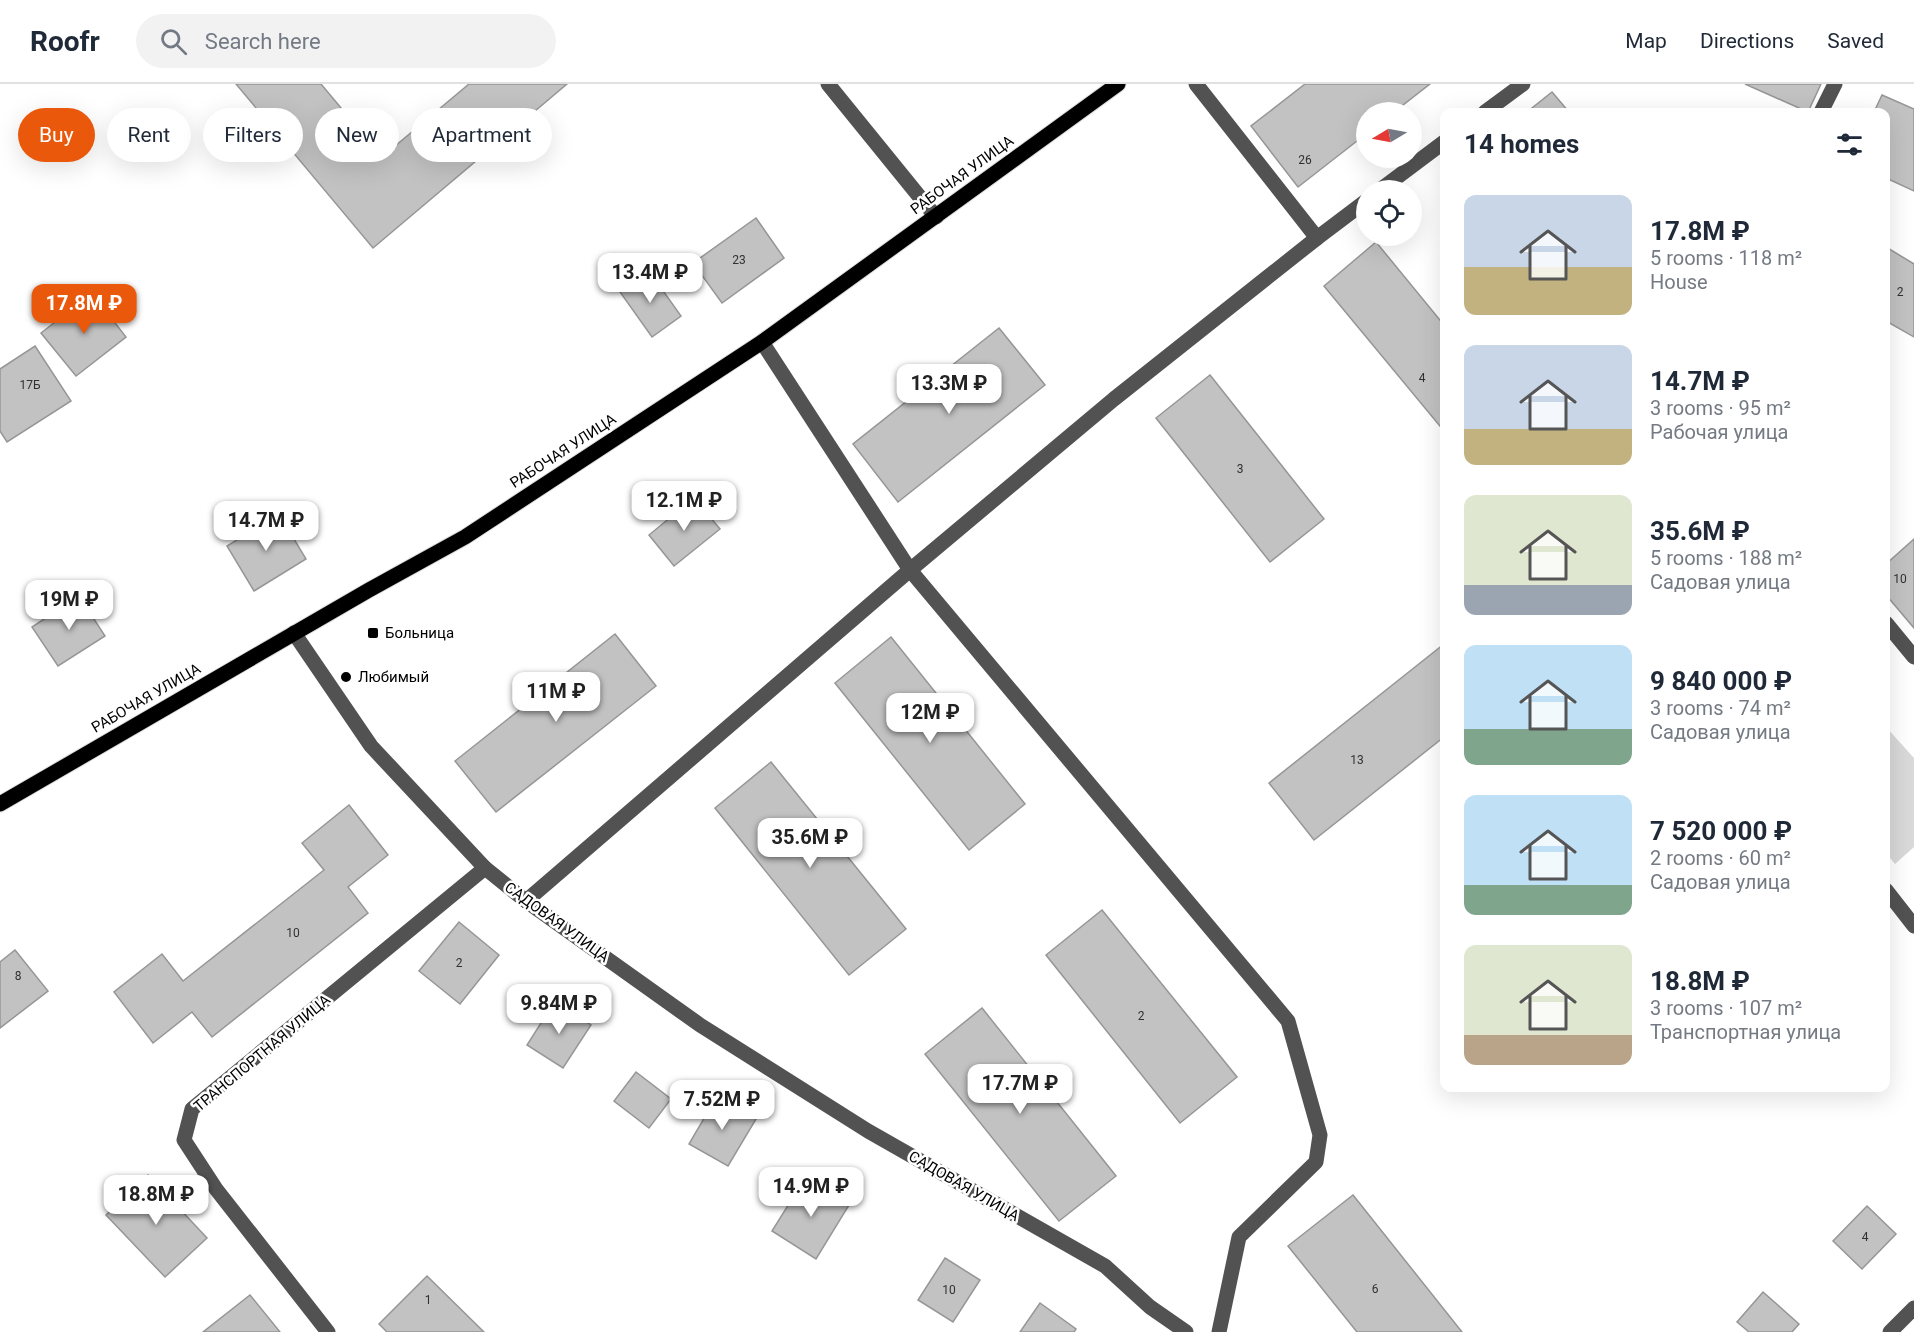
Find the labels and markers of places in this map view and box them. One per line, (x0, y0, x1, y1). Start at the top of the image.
pin: 13.4M ₽ (595, 253, 705, 304)
pin: 17.8M ₽ (29, 284, 139, 335)
pin: 13.3M ₽ (894, 364, 1004, 415)
pin: 12.1M ₽ (629, 481, 739, 532)
pin: 14.7M ₽ (211, 501, 321, 552)
pin: 19M ₽ (27, 580, 111, 631)
place label: Больница (385, 624, 454, 642)
marker: Больница (366, 626, 380, 640)
place label: Любимый (358, 668, 429, 686)
marker: Любимый (339, 670, 353, 684)
pin: 11M ₽ (514, 672, 598, 723)
pin: 12M ₽ (888, 693, 972, 744)
pin: 35.6M ₽ (755, 818, 865, 869)
pin: 9.84M ₽ (504, 984, 614, 1035)
pin: 17.7M ₽ (965, 1064, 1075, 1115)
pin: 7.52M ₽ (667, 1080, 777, 1131)
pin: 14.9M ₽ (756, 1167, 866, 1218)
pin: 18.8M ₽ (101, 1175, 211, 1226)

